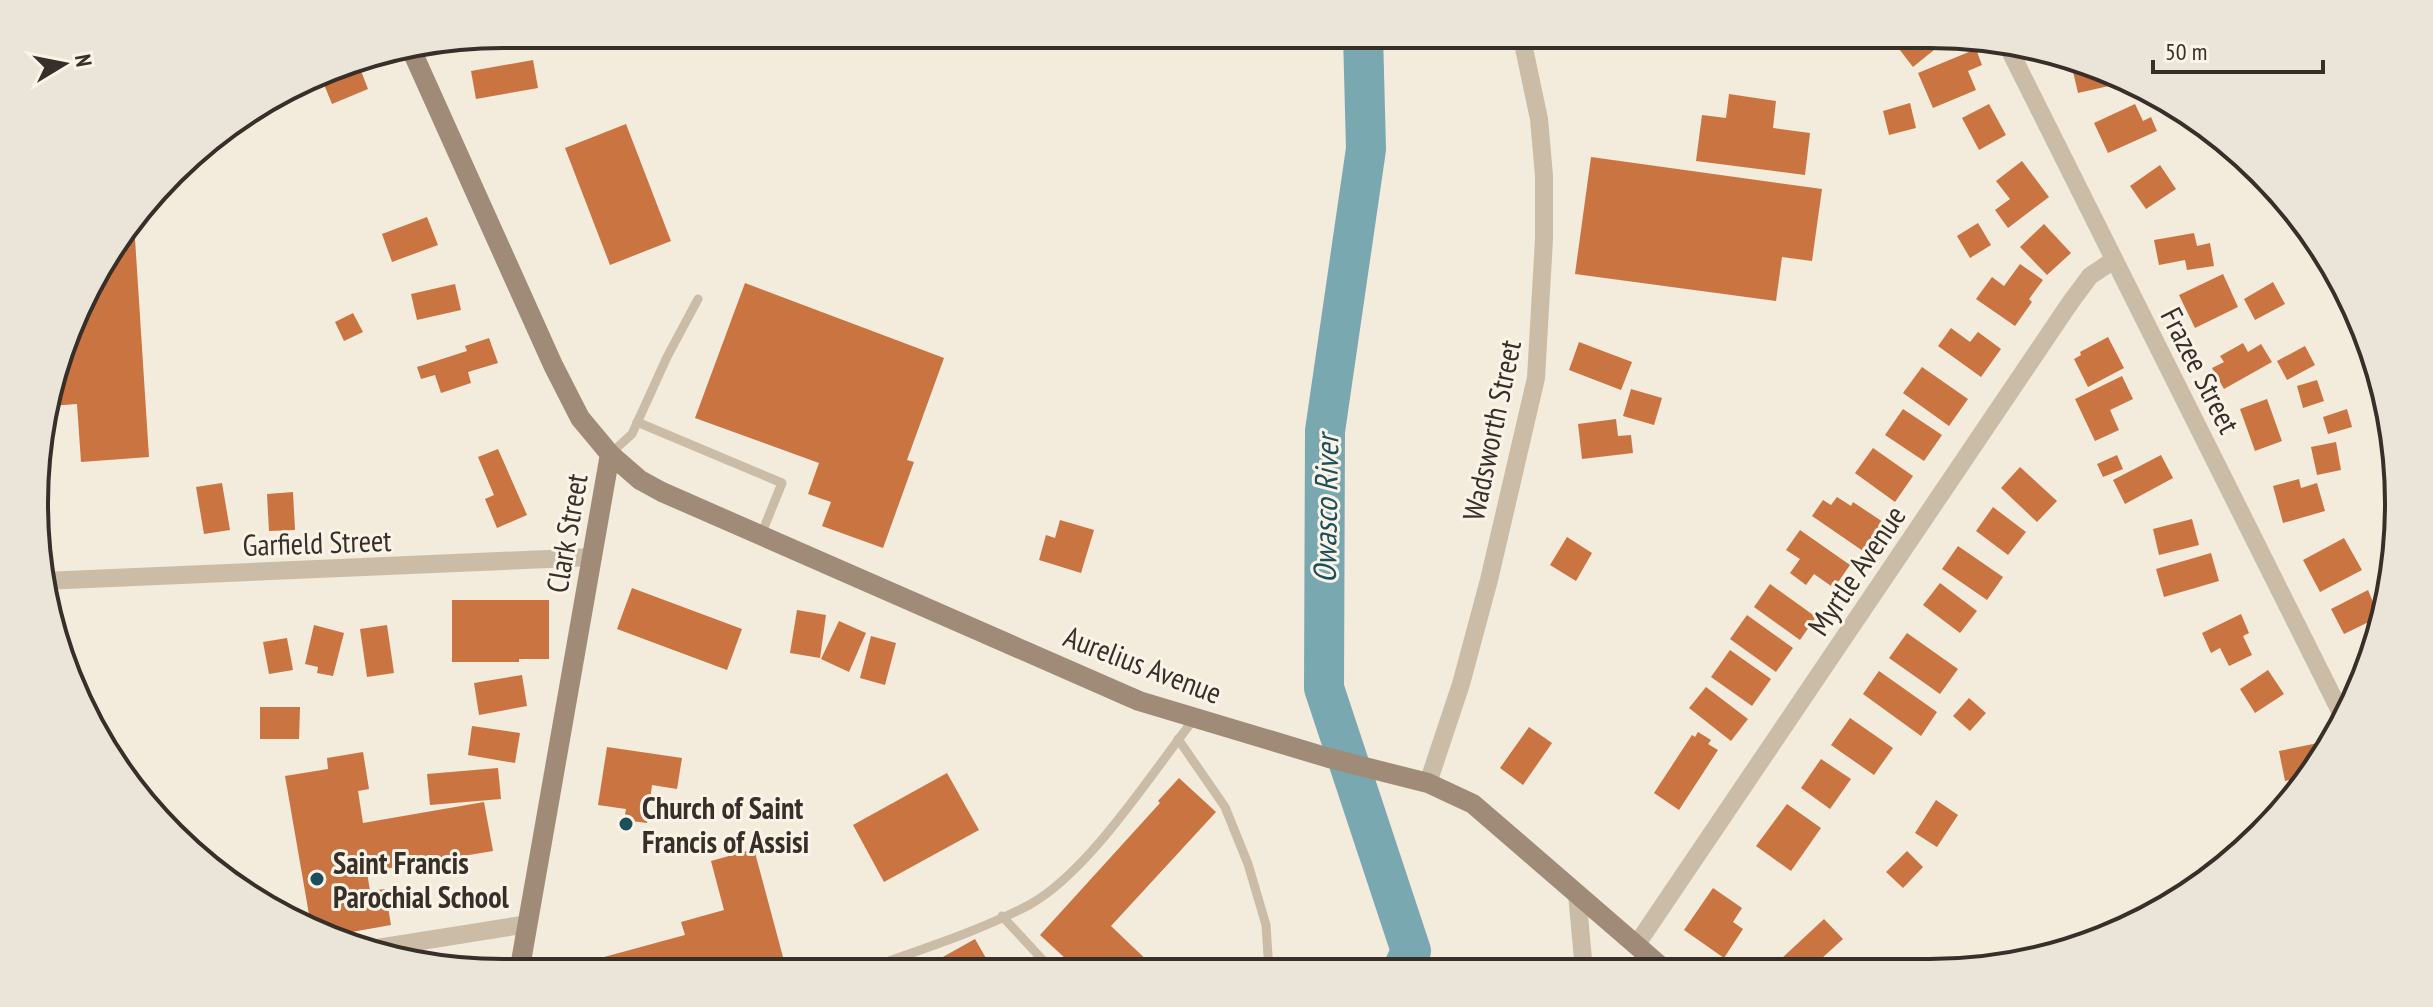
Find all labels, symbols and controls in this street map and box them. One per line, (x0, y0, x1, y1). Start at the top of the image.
north arrow (24, 24, 104, 104)
scale bar (2153, 24, 2323, 74)
text: 50 m (2165, 36, 2207, 67)
text: N (69, 52, 99, 69)
street label: Frazee Street (2153, 301, 2250, 440)
street label: Wadsworth Street (1453, 335, 1529, 524)
water label: Owasco River (1303, 430, 1347, 583)
street label: Clark Street (536, 470, 596, 596)
street label: Myrtle Avenue (1798, 498, 1914, 642)
street label: Garfield Street (242, 520, 393, 564)
street label: Aurelius Avenue (1059, 616, 1227, 712)
place label: Church of Saint Francis of Assisi (642, 788, 809, 861)
marker: Church of Saint Francis of Assisi (617, 815, 635, 833)
place label: Saint Francis Parochial School (333, 843, 510, 916)
marker: Saint Francis Parochial School (308, 870, 326, 888)

